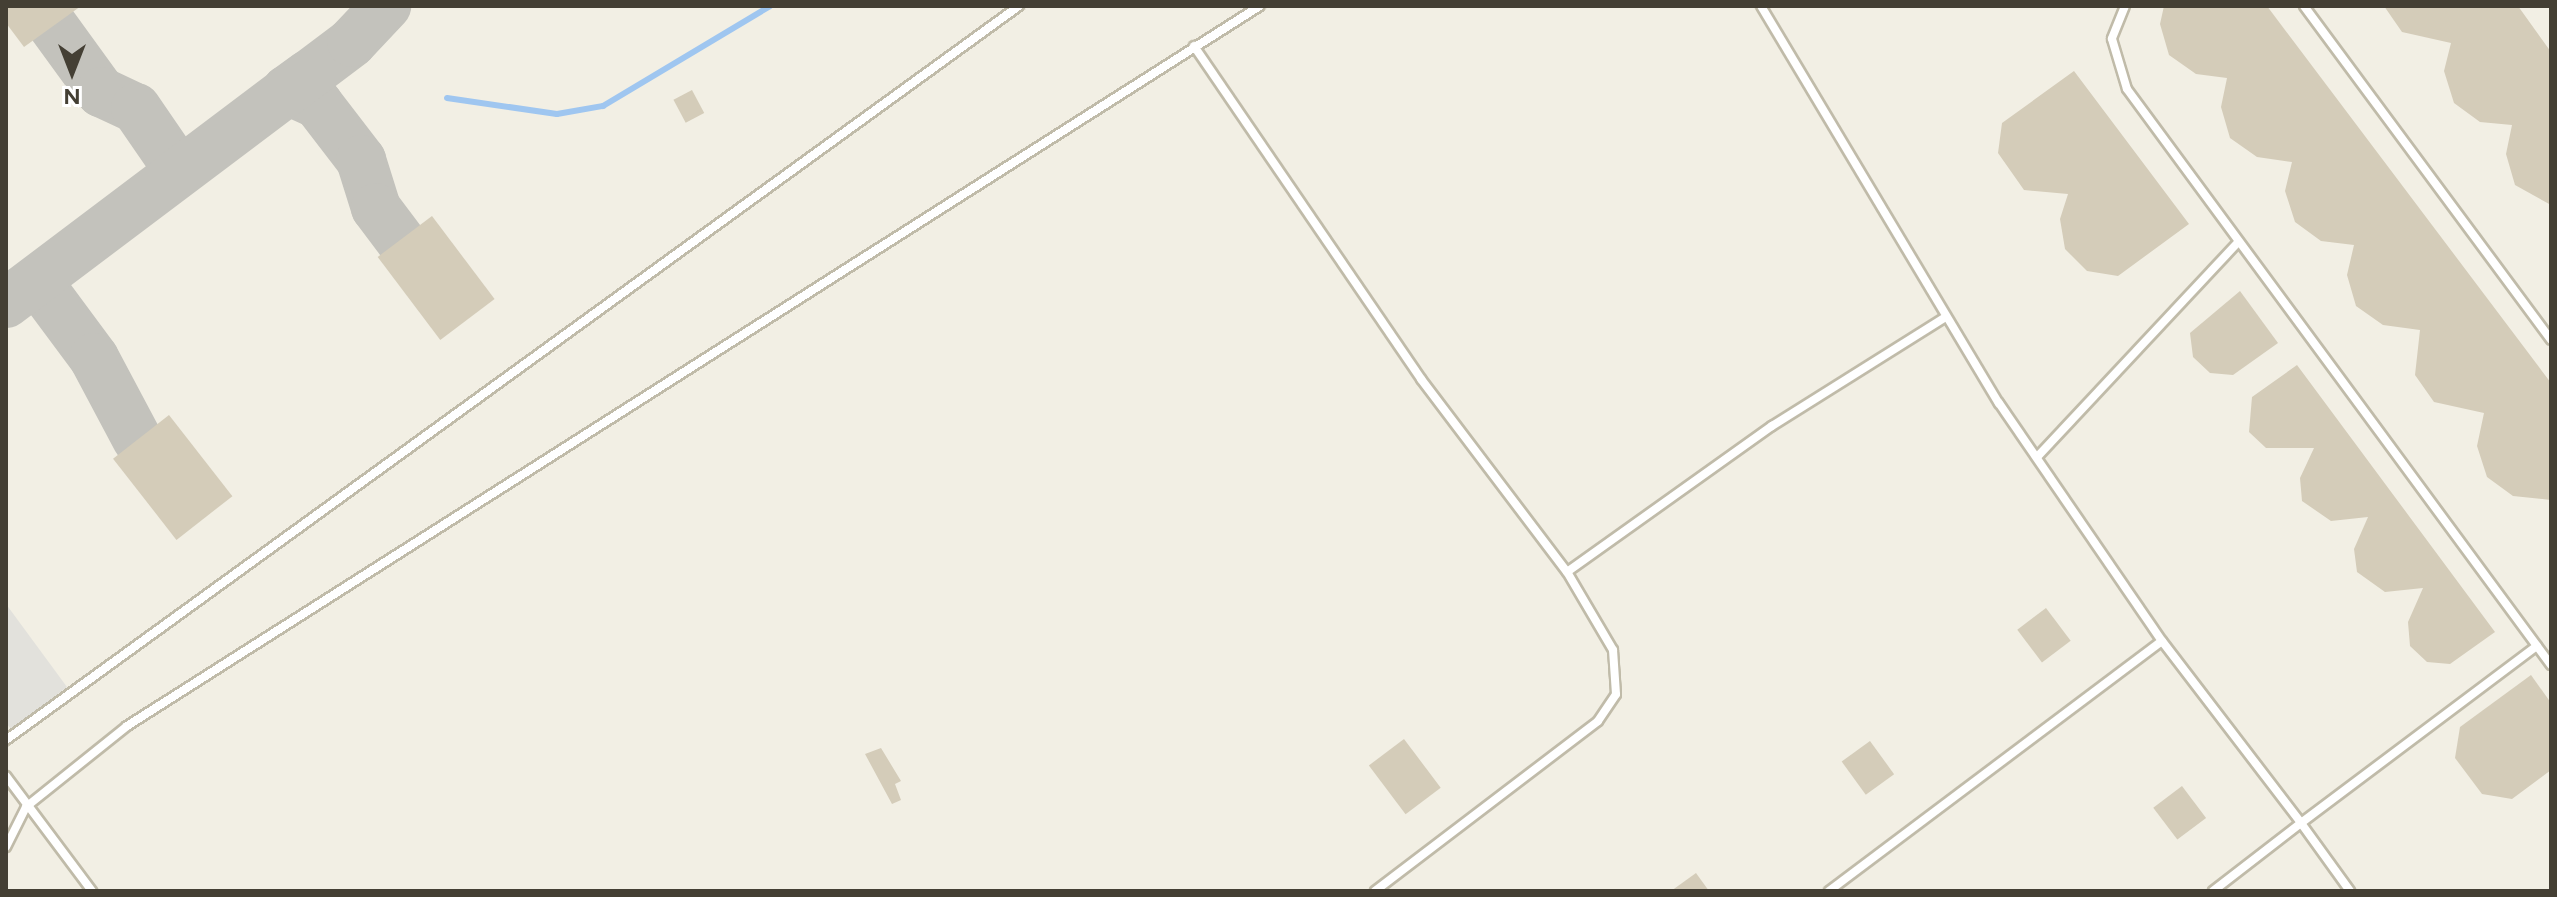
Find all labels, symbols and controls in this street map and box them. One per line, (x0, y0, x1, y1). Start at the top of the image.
north arrow (32, 32, 112, 112)
text: N (64, 83, 81, 110)

